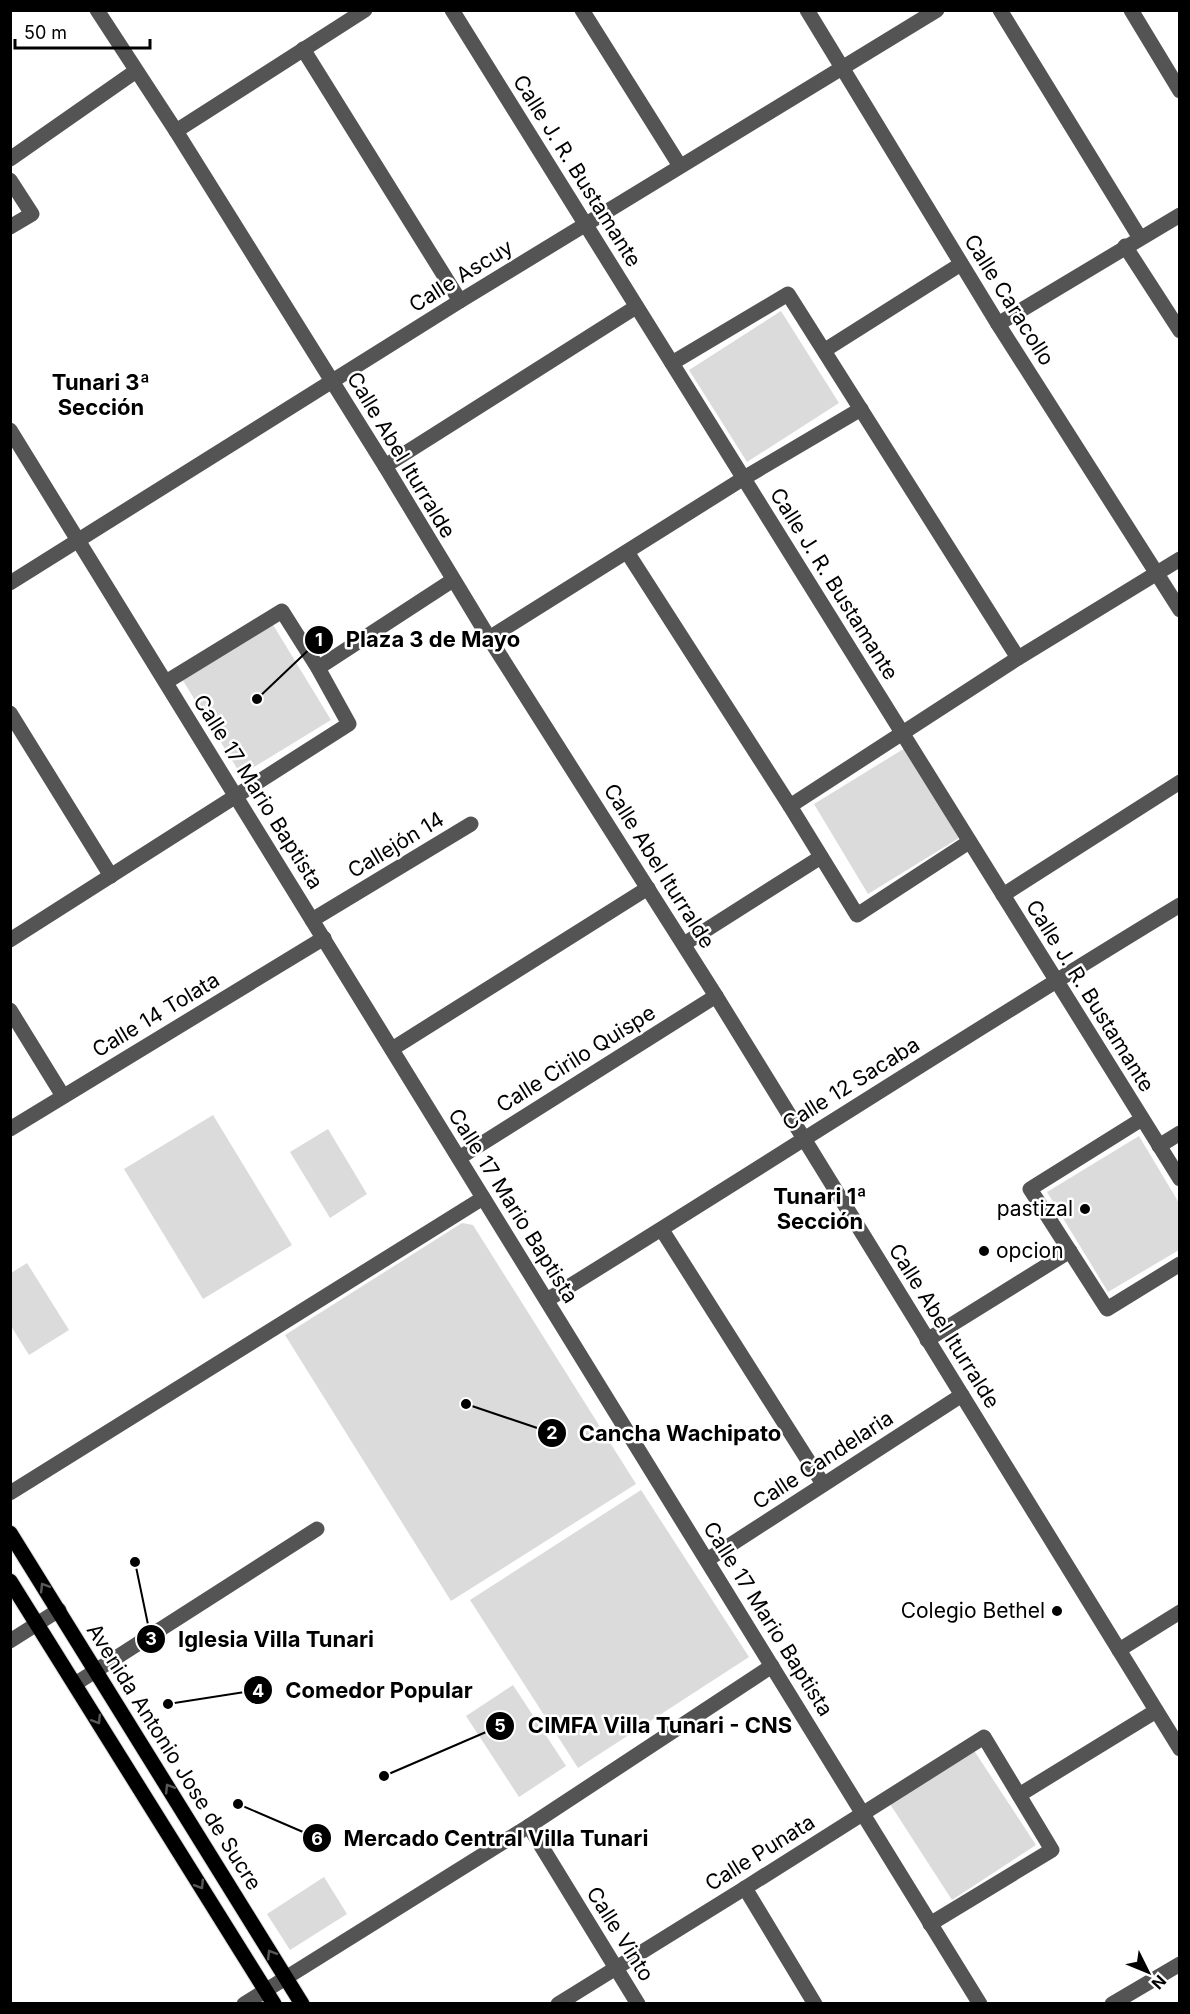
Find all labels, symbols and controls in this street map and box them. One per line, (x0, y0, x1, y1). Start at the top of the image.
scale bar (15, 12, 150, 50)
text: 50 m (24, 22, 67, 43)
street label: Calle J. R. Bustamante (508, 70, 647, 271)
street label: Calle Caracollo (959, 230, 1060, 370)
street label: Calle Ascuy (404, 234, 517, 317)
street label: Calle Abel Iturralde (342, 367, 461, 542)
district label: Tunari 3ª Sección (52, 369, 150, 420)
street label: Calle J. R. Bustamante (765, 483, 904, 684)
callout: Plaza 3 de Mayo (304, 620, 532, 660)
text: Plaza 3 de Mayo (346, 626, 520, 652)
text: 1 (315, 629, 323, 650)
street label: Calle 17 Mario Baptista (188, 690, 329, 894)
street label: Calle Abel Iturralde (599, 779, 720, 953)
street label: Callejón 14 (343, 806, 448, 883)
street label: Calle J. R. Bustamante (1021, 895, 1160, 1096)
street label: Calle 14 Tolata (88, 967, 224, 1062)
street label: Calle Cirilo Quispe (492, 1000, 660, 1118)
street label: Calle 12 Sacaba (778, 1031, 924, 1136)
street label: Calle 17 Mario Baptista (443, 1104, 584, 1308)
district label: Tunari 1ª Sección (773, 1183, 867, 1234)
place label: pastizal (997, 1196, 1073, 1221)
marker: pastizal (1078, 1202, 1092, 1216)
place label: opcion (996, 1238, 1064, 1263)
street label: Calle Abel Iturralde (884, 1239, 1005, 1413)
marker: opcion (977, 1244, 991, 1258)
street label: Calle Candelaria (748, 1405, 898, 1514)
callout: Cancha Wachipato (537, 1413, 794, 1453)
text: Cancha Wachipato (579, 1420, 781, 1446)
text: 2 (546, 1422, 558, 1443)
street label: Calle 17 Mario Baptista (698, 1517, 839, 1721)
one-way arrow (40, 1582, 51, 1593)
place label: Colegio Bethel (901, 1598, 1045, 1623)
marker: Colegio Bethel (1050, 1604, 1064, 1618)
street label: Avenida Antonio Jose de Sucre (82, 1619, 267, 1895)
callout: Iglesia Villa Tunari (136, 1619, 386, 1659)
text: Iglesia Villa Tunari (178, 1626, 374, 1652)
text: 3 (145, 1628, 157, 1649)
callout: Comedor Popular (243, 1670, 484, 1710)
text: Comedor Popular (285, 1677, 473, 1703)
text: 4 (252, 1680, 264, 1701)
callout: CIMFA Villa Tunari - CNS (485, 1706, 804, 1746)
text: CIMFA Villa Tunari - CNS (528, 1712, 792, 1738)
one-way arrow (90, 1713, 101, 1724)
text: 5 (494, 1715, 506, 1736)
one-way arrow (164, 1784, 176, 1794)
street label: Calle Punata (700, 1809, 819, 1896)
callout: Mercado Central Villa Tunari (302, 1818, 661, 1858)
text: Mercado Central Villa Tunari (344, 1825, 648, 1851)
text: 6 (311, 1828, 323, 1849)
one-way arrow (193, 1878, 204, 1889)
street label: Calle Vinto (582, 1882, 659, 1986)
north arrow (1118, 1942, 1178, 2002)
one-way arrow (267, 1950, 279, 1960)
text: N (1147, 1971, 1170, 1994)

